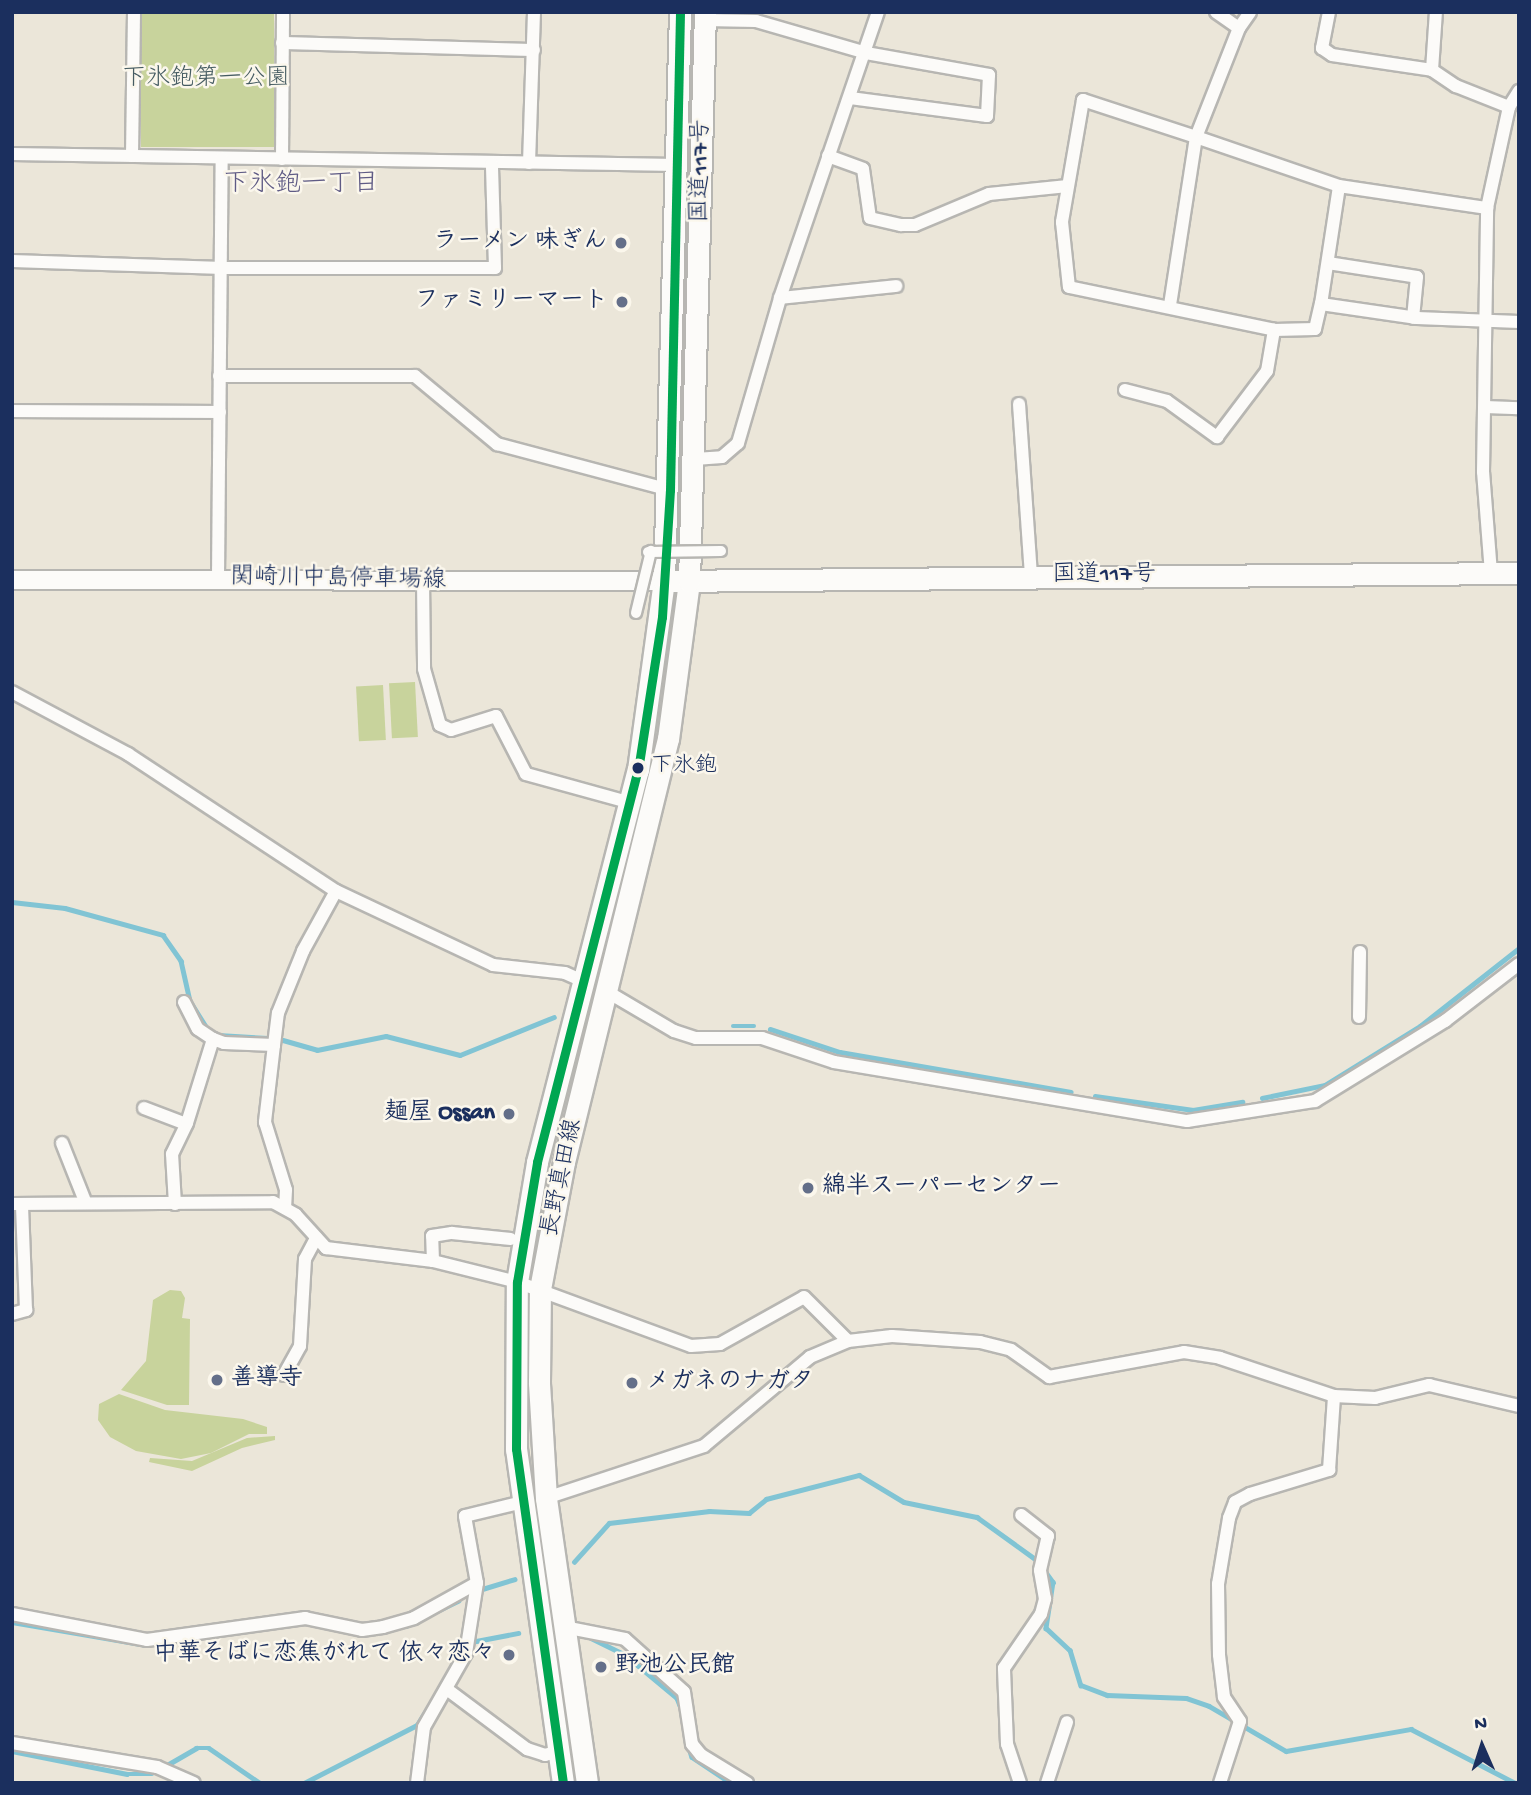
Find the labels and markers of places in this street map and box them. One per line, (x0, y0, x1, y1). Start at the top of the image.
place label: ラーメン 味ぎん (433, 229, 607, 257)
marker: ラーメン 味ぎん (613, 235, 629, 251)
place label: ファミリーマート (416, 288, 608, 316)
marker: ファミリーマート (614, 294, 630, 310)
place label: 下氷鉋 (651, 755, 717, 781)
marker: 下氷鉋 (631, 761, 645, 775)
place label: 麺屋 Ossan (384, 1100, 495, 1128)
marker: 麺屋 Ossan (501, 1106, 517, 1122)
place label: 綿半スーパーセンター (822, 1174, 1061, 1202)
marker: 綿半スーパーセンター (800, 1180, 816, 1196)
place label: 善導寺 (231, 1366, 303, 1394)
place label: メガネのナガタ (646, 1369, 814, 1397)
marker: 善導寺 (209, 1372, 225, 1388)
marker: メガネのナガタ (624, 1375, 640, 1391)
place label: 中華そばに恋焦がれて 依々恋々 (153, 1641, 495, 1669)
marker: 中華そばに恋焦がれて 依々恋々 (501, 1647, 517, 1663)
place label: 野池公民館 (615, 1653, 735, 1681)
marker: 野池公民館 (593, 1659, 609, 1675)

